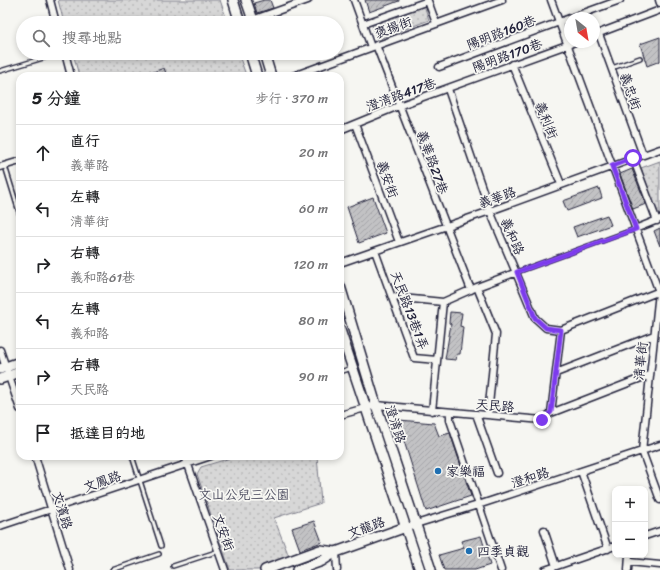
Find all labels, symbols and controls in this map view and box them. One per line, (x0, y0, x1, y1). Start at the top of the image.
street label: 陽明路160巷 (463, 9, 539, 56)
street label: 褒揚街 (371, 10, 415, 45)
north arrow (564, 12, 600, 48)
search box (16, 16, 344, 60)
text: 搜尋地點 (62, 25, 122, 51)
icon: search (30, 27, 52, 49)
street label: 陽明路170巷 (469, 32, 546, 79)
street label: 義忠街 (613, 69, 648, 113)
street label: 澄清路417巷 (363, 71, 439, 118)
text: 5 分鐘 (32, 83, 81, 113)
text: 步行 · 370 m (256, 87, 328, 110)
street label: 義利街 (529, 98, 565, 143)
street label: 義華路27巷 (410, 127, 455, 198)
text: 直行 (70, 128, 100, 154)
text: 20 m (299, 141, 328, 164)
icon: ahead (32, 142, 54, 164)
route start (624, 149, 642, 167)
text: 義華路 (70, 154, 109, 177)
street label: 義安街 (370, 157, 405, 201)
street label: 義華路 (475, 180, 519, 215)
text: 左轉 (70, 184, 100, 210)
text: 60 m (299, 197, 328, 220)
icon: left (32, 198, 54, 220)
text: 清華街 (70, 210, 109, 233)
street label: 義和路 (494, 214, 531, 259)
text: 右轉 (70, 240, 100, 266)
text: 120 m (293, 253, 328, 276)
icon: right (32, 254, 54, 276)
text: 義和路61巷 (70, 266, 135, 289)
street label: 天民路13巷1弄 (384, 267, 435, 353)
text: 左轉 (70, 296, 100, 322)
text: 80 m (299, 309, 328, 332)
icon: left (32, 310, 54, 332)
text: 義和路 (70, 322, 109, 345)
street label: 清華街 (627, 340, 654, 382)
text: 右轉 (70, 352, 100, 378)
text: 90 m (298, 365, 328, 388)
icon: right (32, 366, 54, 388)
text: 天民路 (70, 378, 109, 401)
street label: 天民路 (475, 392, 515, 419)
street label: 澄清路 (379, 402, 412, 446)
route end (533, 411, 551, 429)
text: 抵達目的地 (70, 420, 145, 446)
icon: arrive (32, 422, 54, 444)
place label: 家樂福 (446, 460, 485, 483)
street label: 澄和路 (508, 461, 552, 494)
street label: 文鳳路 (80, 464, 124, 499)
marker: 家樂福 (433, 466, 443, 476)
park label: 文山公兒三公園 (198, 483, 290, 506)
map controls (612, 486, 648, 558)
button: + (612, 486, 648, 522)
street label: 文濱路 (46, 488, 79, 532)
street label: 文安街 (206, 510, 241, 554)
street label: 文龍路 (344, 510, 388, 545)
button: − (612, 522, 648, 558)
place label: 四季貞觀 (477, 540, 529, 563)
marker: 四季貞觀 (464, 546, 474, 556)

